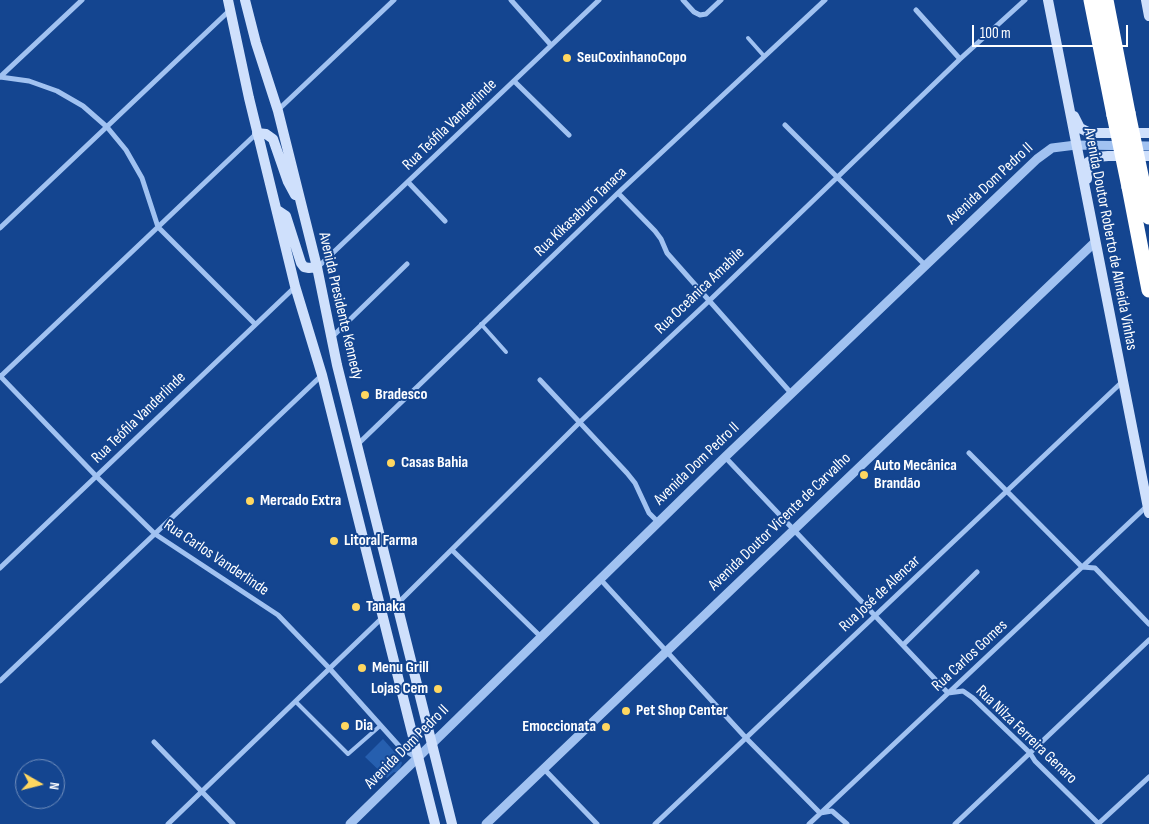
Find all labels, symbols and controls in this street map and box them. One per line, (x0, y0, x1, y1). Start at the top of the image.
scale bar (974, 15, 1130, 47)
text: 100 m (980, 24, 1011, 43)
place label: SeuCoxinhanoCopo (577, 48, 687, 68)
marker: SeuCoxinhanoCopo (561, 52, 573, 64)
street label: Rua Teófila Vanderlinde (399, 75, 501, 175)
street label: Avenida Doutor Roberto de Almeida Vinhas (1079, 126, 1141, 352)
street label: Avenida Dom Pedro II (943, 139, 1037, 229)
street label: Rua Kikasaburo Tanaca (531, 163, 631, 261)
street label: Avenida Presidente Kennedy (314, 230, 366, 382)
street label: Rua Oceânica Amabile (651, 243, 749, 339)
street label: Rua Teófila Vanderlinde (88, 368, 190, 468)
place label: Bradesco (375, 385, 428, 405)
marker: Bradesco (359, 389, 371, 401)
street label: Avenida Dom Pedro II (650, 418, 744, 510)
street label: Avenida Doutor Vicente de Carvalho (705, 449, 855, 595)
place label: Casas Bahia (401, 453, 468, 473)
place label: Auto Mecânica Brandão (874, 456, 957, 494)
marker: Casas Bahia (385, 457, 397, 469)
marker: Auto Mecânica Brandão (858, 469, 870, 481)
place label: Mercado Extra (260, 491, 341, 511)
marker: Mercado Extra (244, 495, 256, 507)
street label: Rua Carlos Vanderlinde (160, 516, 272, 600)
place label: Litoral Farma (344, 531, 418, 551)
marker: Litoral Farma (328, 535, 340, 547)
street label: Rua José de Alencar (836, 552, 924, 636)
place label: Tanaka (366, 597, 405, 617)
marker: Tanaka (350, 601, 362, 613)
street label: Rua Carlos Gomes (928, 616, 1012, 696)
place label: Menu Grill (372, 658, 429, 678)
marker: Menu Grill (356, 662, 368, 674)
place label: Lojas Cem (371, 679, 428, 699)
street label: Rua Nilza Ferreira Genaro (971, 682, 1081, 788)
marker: Lojas Cem (432, 683, 444, 695)
street label: Avenida Dom Pedro II (361, 701, 453, 793)
place label: Pet Shop Center (636, 701, 728, 721)
marker: Pet Shop Center (620, 705, 632, 717)
place label: Dia (355, 716, 373, 736)
place label: Emoccionata (522, 717, 596, 737)
marker: Dia (339, 720, 351, 732)
marker: Emoccionata (600, 721, 612, 733)
north arrow (15, 759, 65, 809)
text: N (45, 781, 63, 791)

